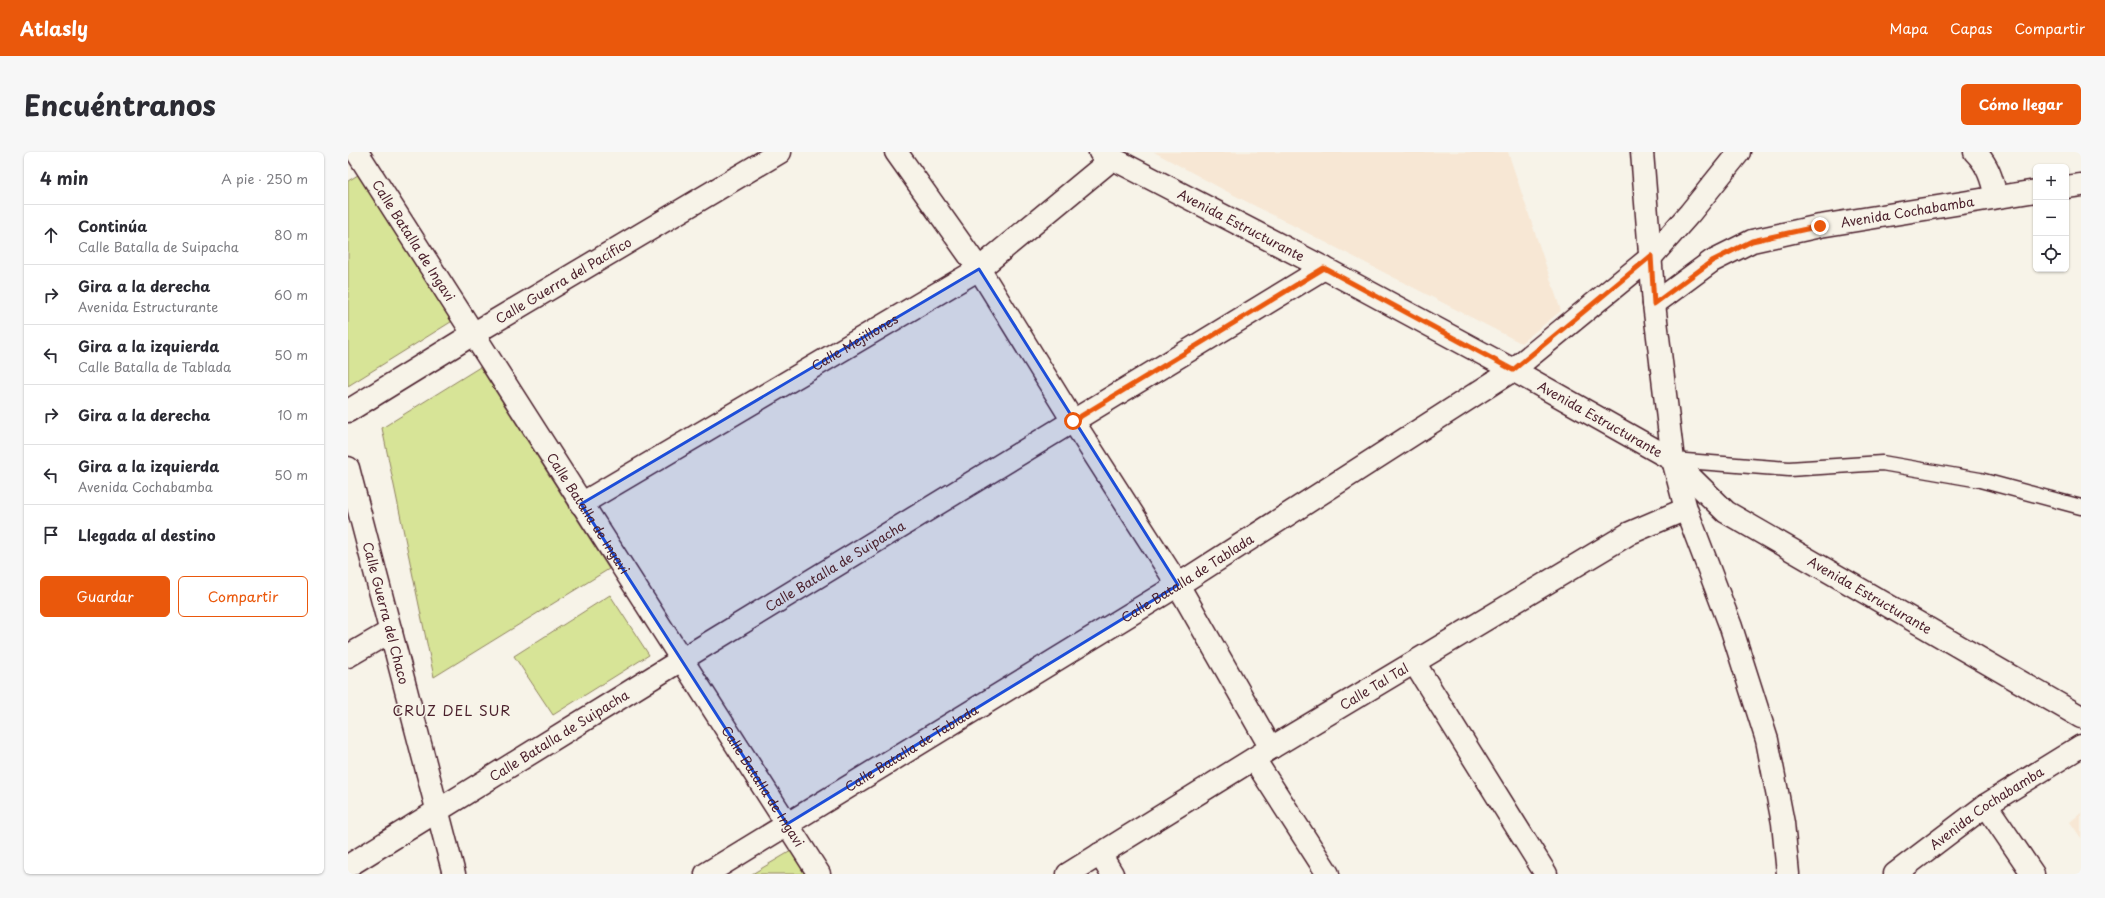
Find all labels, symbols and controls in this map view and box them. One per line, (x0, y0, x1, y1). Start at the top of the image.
text: Atlasly (20, 14, 88, 42)
text: Mapa (1890, 18, 1928, 39)
text: Capas (1950, 18, 1992, 39)
text: Compartir (2014, 18, 2085, 39)
text: Encuéntranos (24, 83, 216, 126)
button: Cómo llegar (1961, 84, 2081, 125)
map controls (2033, 164, 2069, 272)
button: + (2033, 164, 2069, 200)
text: 4 min (40, 165, 88, 191)
text: A pie · 250 m (221, 169, 308, 188)
street label: Calle Batalla de Ingavi (368, 176, 460, 305)
street label: Avenida Estructurante (1175, 184, 1308, 265)
street label: Avenida Cochabamba (1839, 191, 1976, 232)
button: − (2033, 200, 2069, 236)
text: Continúa (78, 214, 147, 237)
route end (1811, 217, 1829, 235)
icon: ahead (40, 224, 62, 246)
text: 80 m (274, 225, 308, 244)
street label: Calle Guerra del Pacífico (492, 232, 635, 328)
button: locate (2033, 236, 2069, 272)
text: Calle Batalla de Suipacha (78, 237, 239, 256)
text: Gira a la derecha (78, 274, 210, 297)
icon: right (40, 284, 62, 306)
text: 60 m (274, 285, 308, 304)
text: Avenida Estructurante (78, 297, 218, 316)
street label: Calle Mejillones (808, 309, 902, 375)
text: Gira a la izquierda (78, 334, 219, 357)
icon: left (40, 344, 62, 366)
text: 50 m (274, 345, 308, 364)
text: Calle Batalla de Tablada (78, 357, 231, 376)
street label: Avenida Estructurante (1535, 376, 1666, 461)
text: Gira a la derecha (78, 403, 210, 426)
icon: right (40, 404, 62, 426)
text: 10 m (278, 405, 308, 424)
route start (1064, 412, 1082, 430)
street label: Calle Batalla de Ingavi (543, 449, 635, 578)
text: Gira a la izquierda (78, 454, 219, 477)
icon: left (40, 464, 62, 486)
text: 50 m (274, 465, 308, 484)
text: Avenida Cochabamba (78, 477, 213, 496)
street label: Calle Batalla de Suipacha (761, 516, 908, 616)
text: Llegada al destino (78, 523, 216, 546)
icon: arrive (40, 524, 62, 546)
street label: Calle Batalla de Tablada (1117, 528, 1258, 627)
street label: Calle Guerra del Chaco (359, 540, 414, 686)
street label: Avenida Estructurante (1805, 551, 1936, 638)
button: Guardar (40, 576, 170, 617)
button: Compartir (178, 576, 308, 617)
street label: Calle Tal Tal (1336, 658, 1412, 714)
street label: Calle Batalla de Suipacha (485, 685, 632, 785)
street label: Calle Batalla de Tablada (841, 699, 982, 796)
district label: CRUZ DEL SUR (392, 700, 512, 721)
street label: Calle Batalla de Ingavi (717, 722, 809, 850)
street label: Avenida Cochabamba (1925, 761, 2048, 854)

